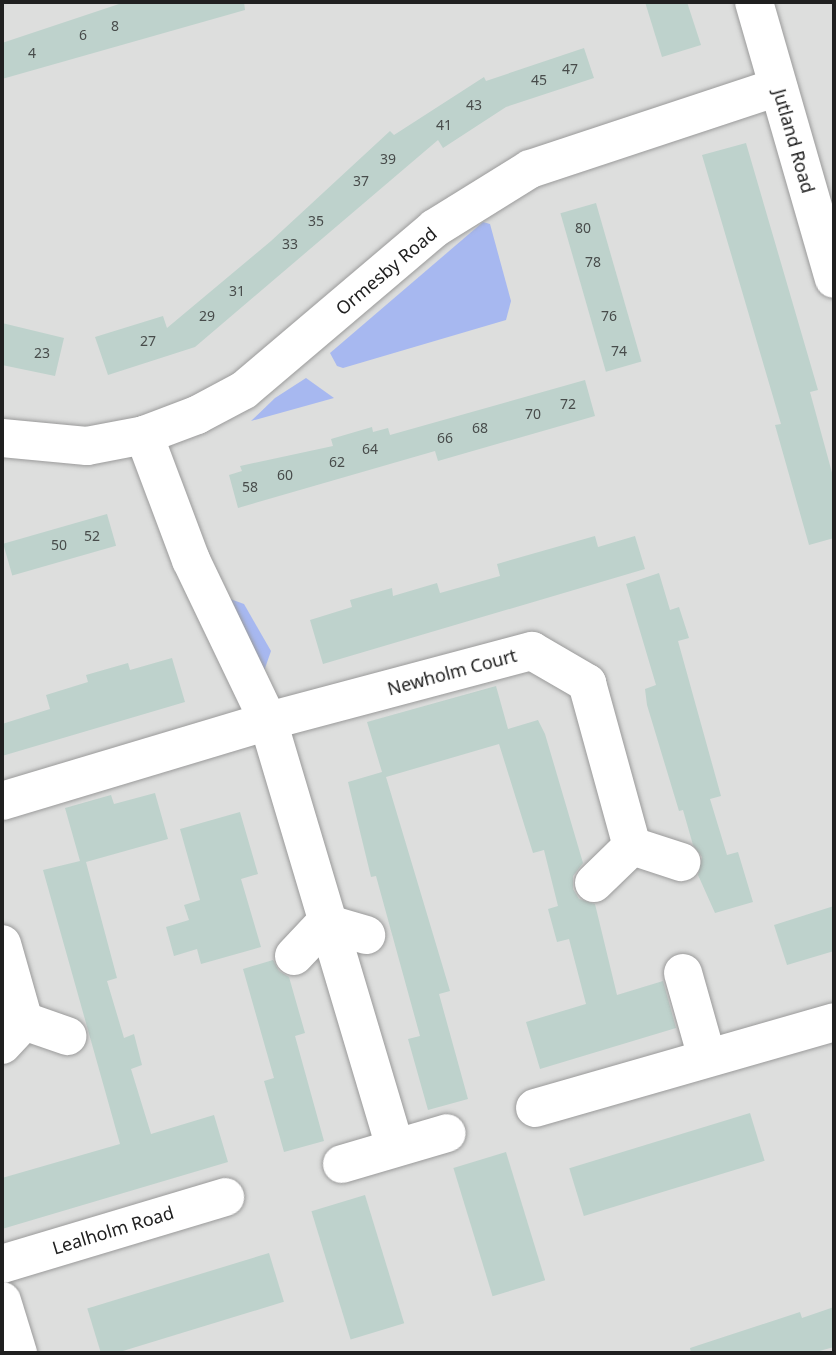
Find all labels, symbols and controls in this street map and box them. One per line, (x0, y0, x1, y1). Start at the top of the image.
house number: 8 (111, 18, 119, 34)
house number: 6 (79, 27, 87, 43)
house number: 4 (28, 45, 36, 61)
house number: 47 (562, 61, 578, 77)
house number: 45 (531, 72, 547, 88)
street label: Jutland Road (769, 86, 819, 196)
house number: 43 (466, 97, 482, 113)
house number: 41 (436, 117, 452, 133)
house number: 39 (380, 151, 396, 167)
house number: 37 (353, 173, 369, 189)
house number: 35 (308, 213, 324, 229)
house number: 80 (575, 220, 591, 236)
street label: Ormesby Road (331, 223, 441, 319)
house number: 33 (282, 236, 298, 252)
house number: 78 (585, 254, 601, 270)
house number: 31 (229, 283, 245, 299)
house number: 29 (199, 308, 215, 324)
house number: 76 (601, 308, 617, 324)
house number: 27 (140, 333, 156, 349)
house number: 74 (611, 343, 627, 359)
house number: 23 (34, 345, 50, 361)
house number: 72 (560, 396, 576, 412)
house number: 70 (525, 406, 541, 422)
house number: 68 (472, 420, 488, 436)
house number: 66 (437, 430, 453, 446)
house number: 64 (362, 441, 378, 457)
house number: 62 (329, 454, 345, 470)
house number: 60 (277, 467, 293, 483)
house number: 58 (242, 479, 258, 495)
house number: 52 (84, 528, 100, 544)
house number: 50 (51, 537, 67, 553)
street label: Newholm Court (385, 644, 519, 700)
street label: Lealholm Road (50, 1201, 176, 1259)

